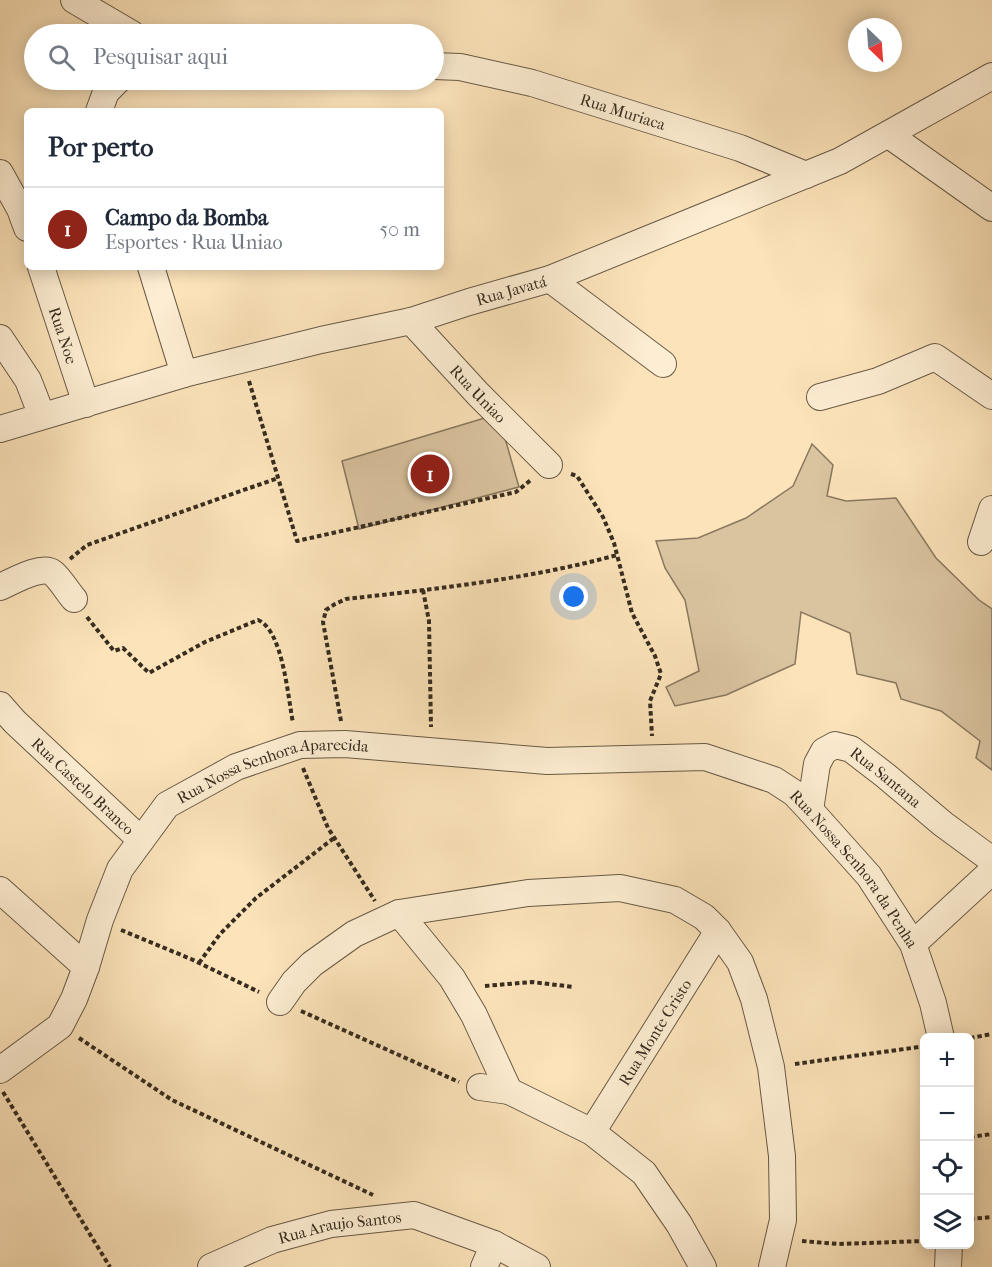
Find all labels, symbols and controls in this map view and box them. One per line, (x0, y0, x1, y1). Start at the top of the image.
north arrow (848, 18, 902, 72)
search box (24, 24, 444, 90)
icon: search (45, 41, 78, 74)
text: Pesquisar aqui (93, 44, 228, 70)
street label: Rua Muriaca (578, 90, 668, 134)
text: Por perto (48, 132, 153, 163)
text: Campo da Bomba (105, 205, 268, 231)
text: 1 (64, 218, 71, 241)
text: 50 m (379, 218, 420, 241)
text: Esportes · Rua Uniao (105, 231, 283, 254)
street label: Rua Javatá (474, 271, 549, 310)
street label: Rua Noe (45, 304, 81, 367)
street label: Rua Uniao (446, 361, 510, 427)
pin: 1 (410, 452, 450, 496)
your location (559, 582, 588, 611)
street label: Rua Castelo Branco (27, 733, 138, 839)
street label: Rua Nossa Senhora Aparecida (173, 735, 370, 808)
street label: Rua Santana (846, 743, 925, 812)
street label: Rua Nossa Senhora da Penha (786, 786, 922, 952)
street label: Rua Monte Cristo (615, 976, 696, 1089)
map controls (920, 1033, 974, 1249)
button: + (920, 1033, 974, 1087)
button: − (920, 1087, 974, 1141)
button: locate (920, 1141, 974, 1195)
button: layers (920, 1195, 974, 1249)
street label: Rua Araujo Santos (276, 1207, 402, 1248)

